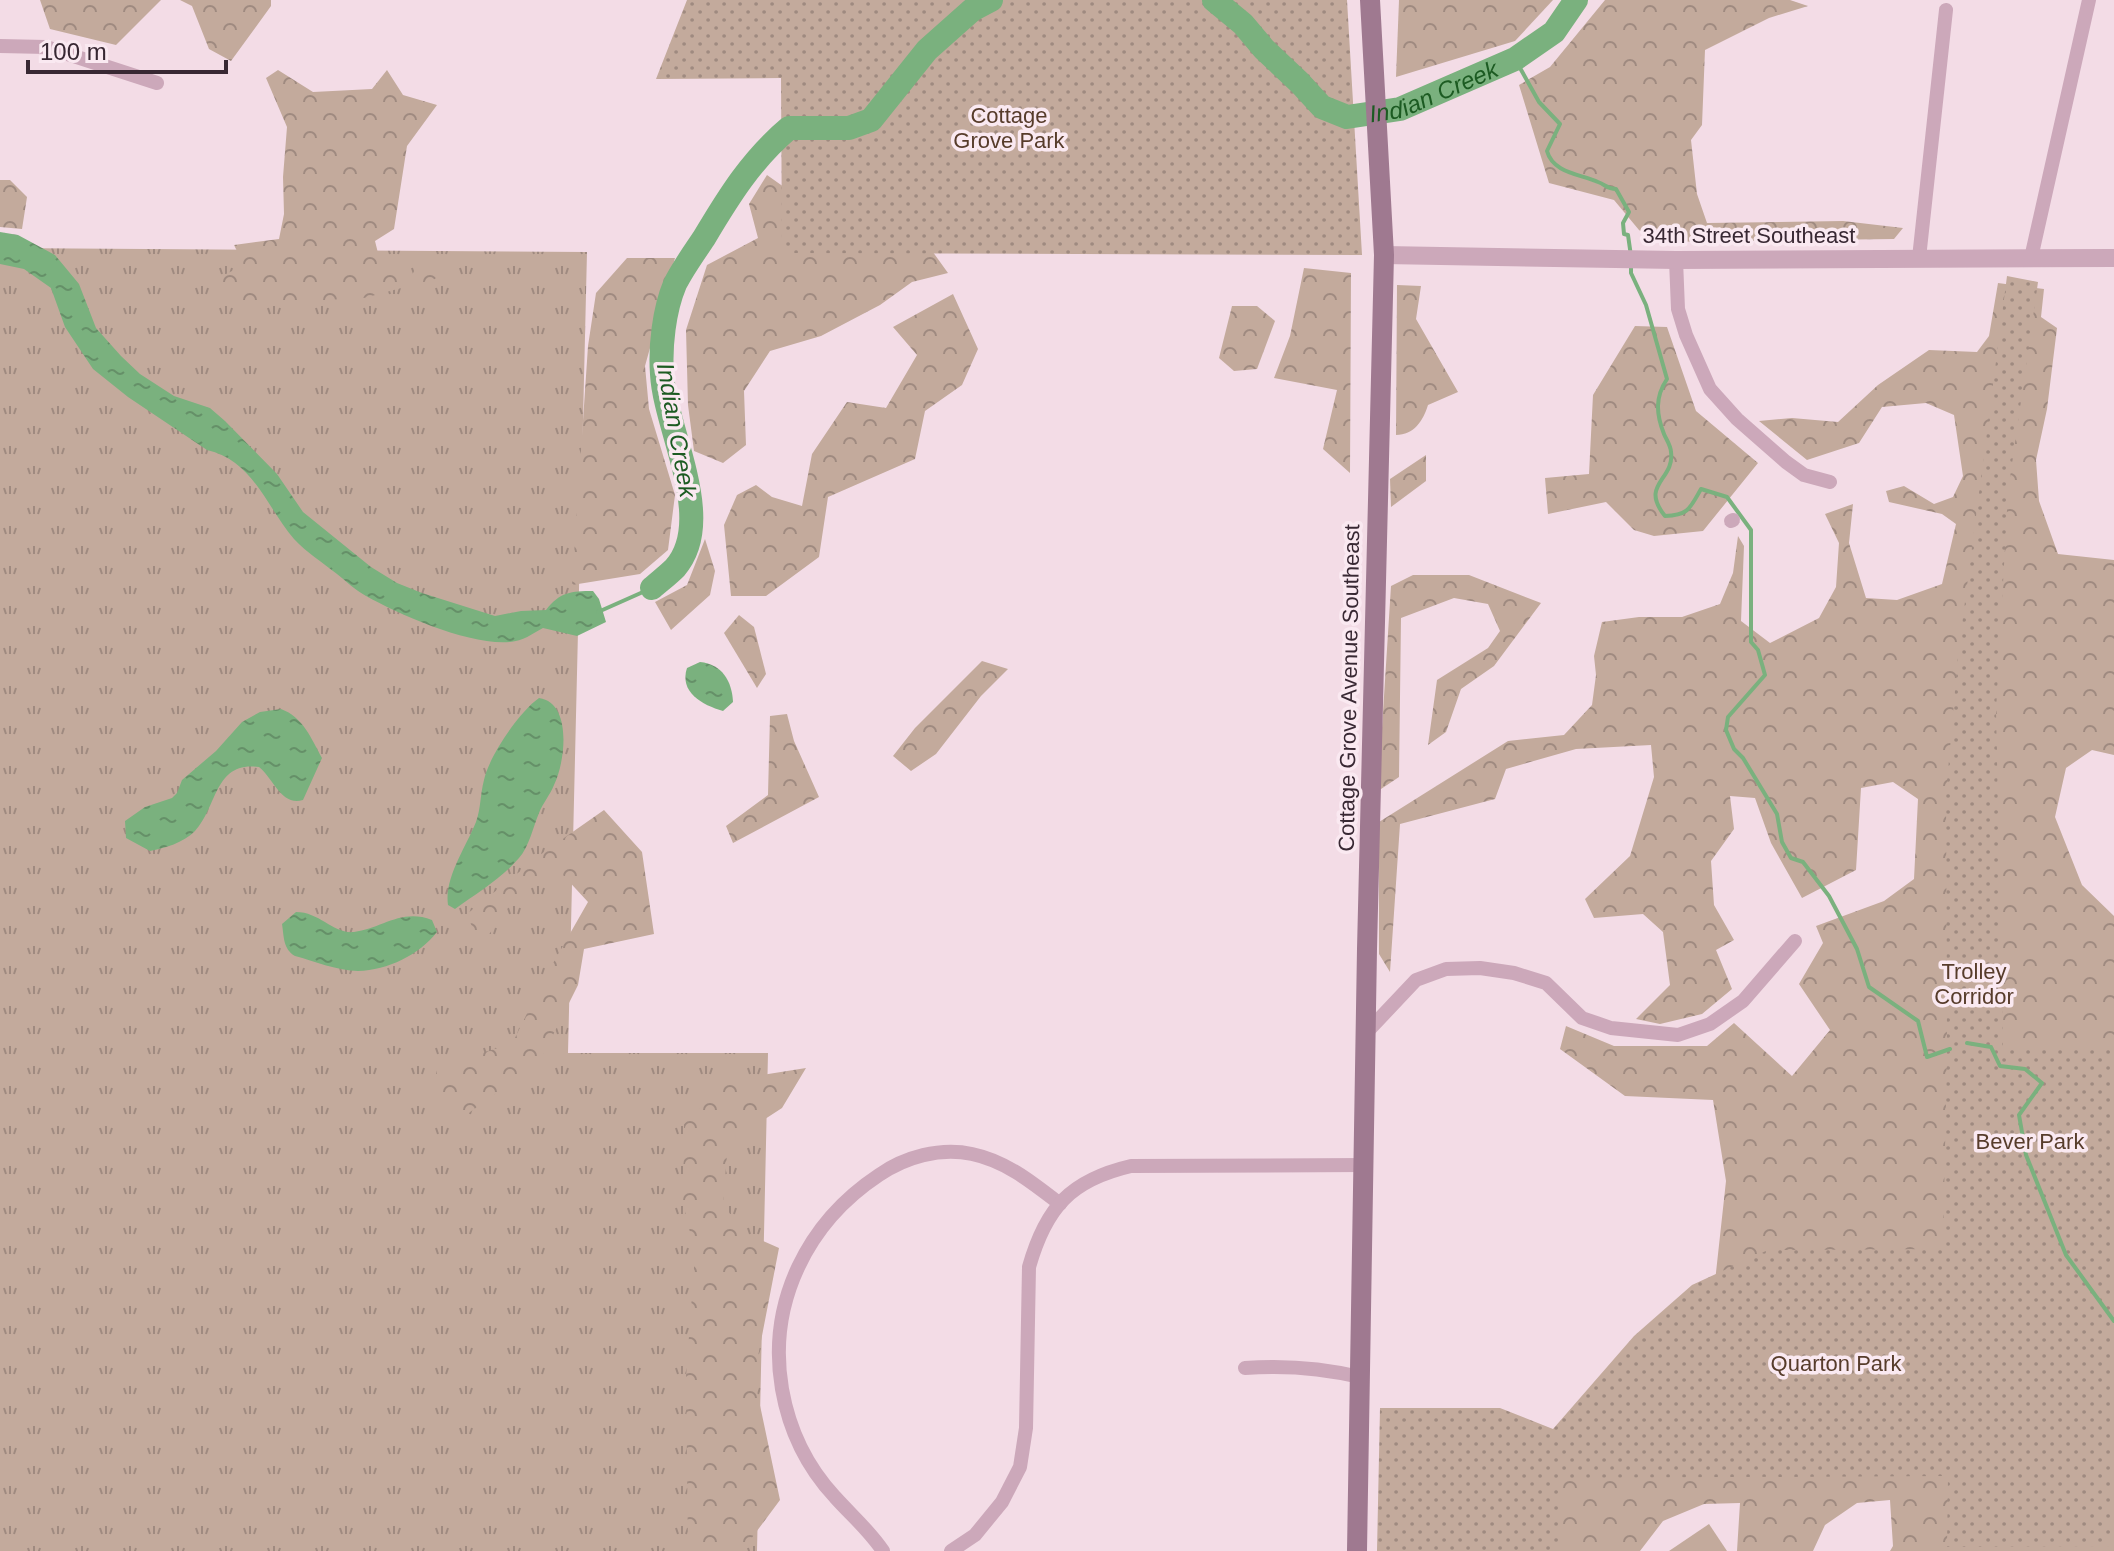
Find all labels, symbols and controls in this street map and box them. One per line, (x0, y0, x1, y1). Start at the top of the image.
scale bar (28, 24, 226, 74)
text: 100 m (40, 38, 107, 65)
water label: Indian Creek (1367, 54, 1504, 127)
park label: Cottage Grove Park (953, 103, 1066, 153)
street label: 34th Street Southeast (1643, 223, 1855, 248)
water label: Indian Creek (652, 361, 702, 501)
street label: Cottage Grove Avenue Southeast (1334, 524, 1364, 852)
park label: Trolley Corridor (1934, 959, 2014, 1009)
park label: Bever Park (1976, 1129, 2085, 1154)
park label: Quarton Park (1771, 1351, 1902, 1376)

